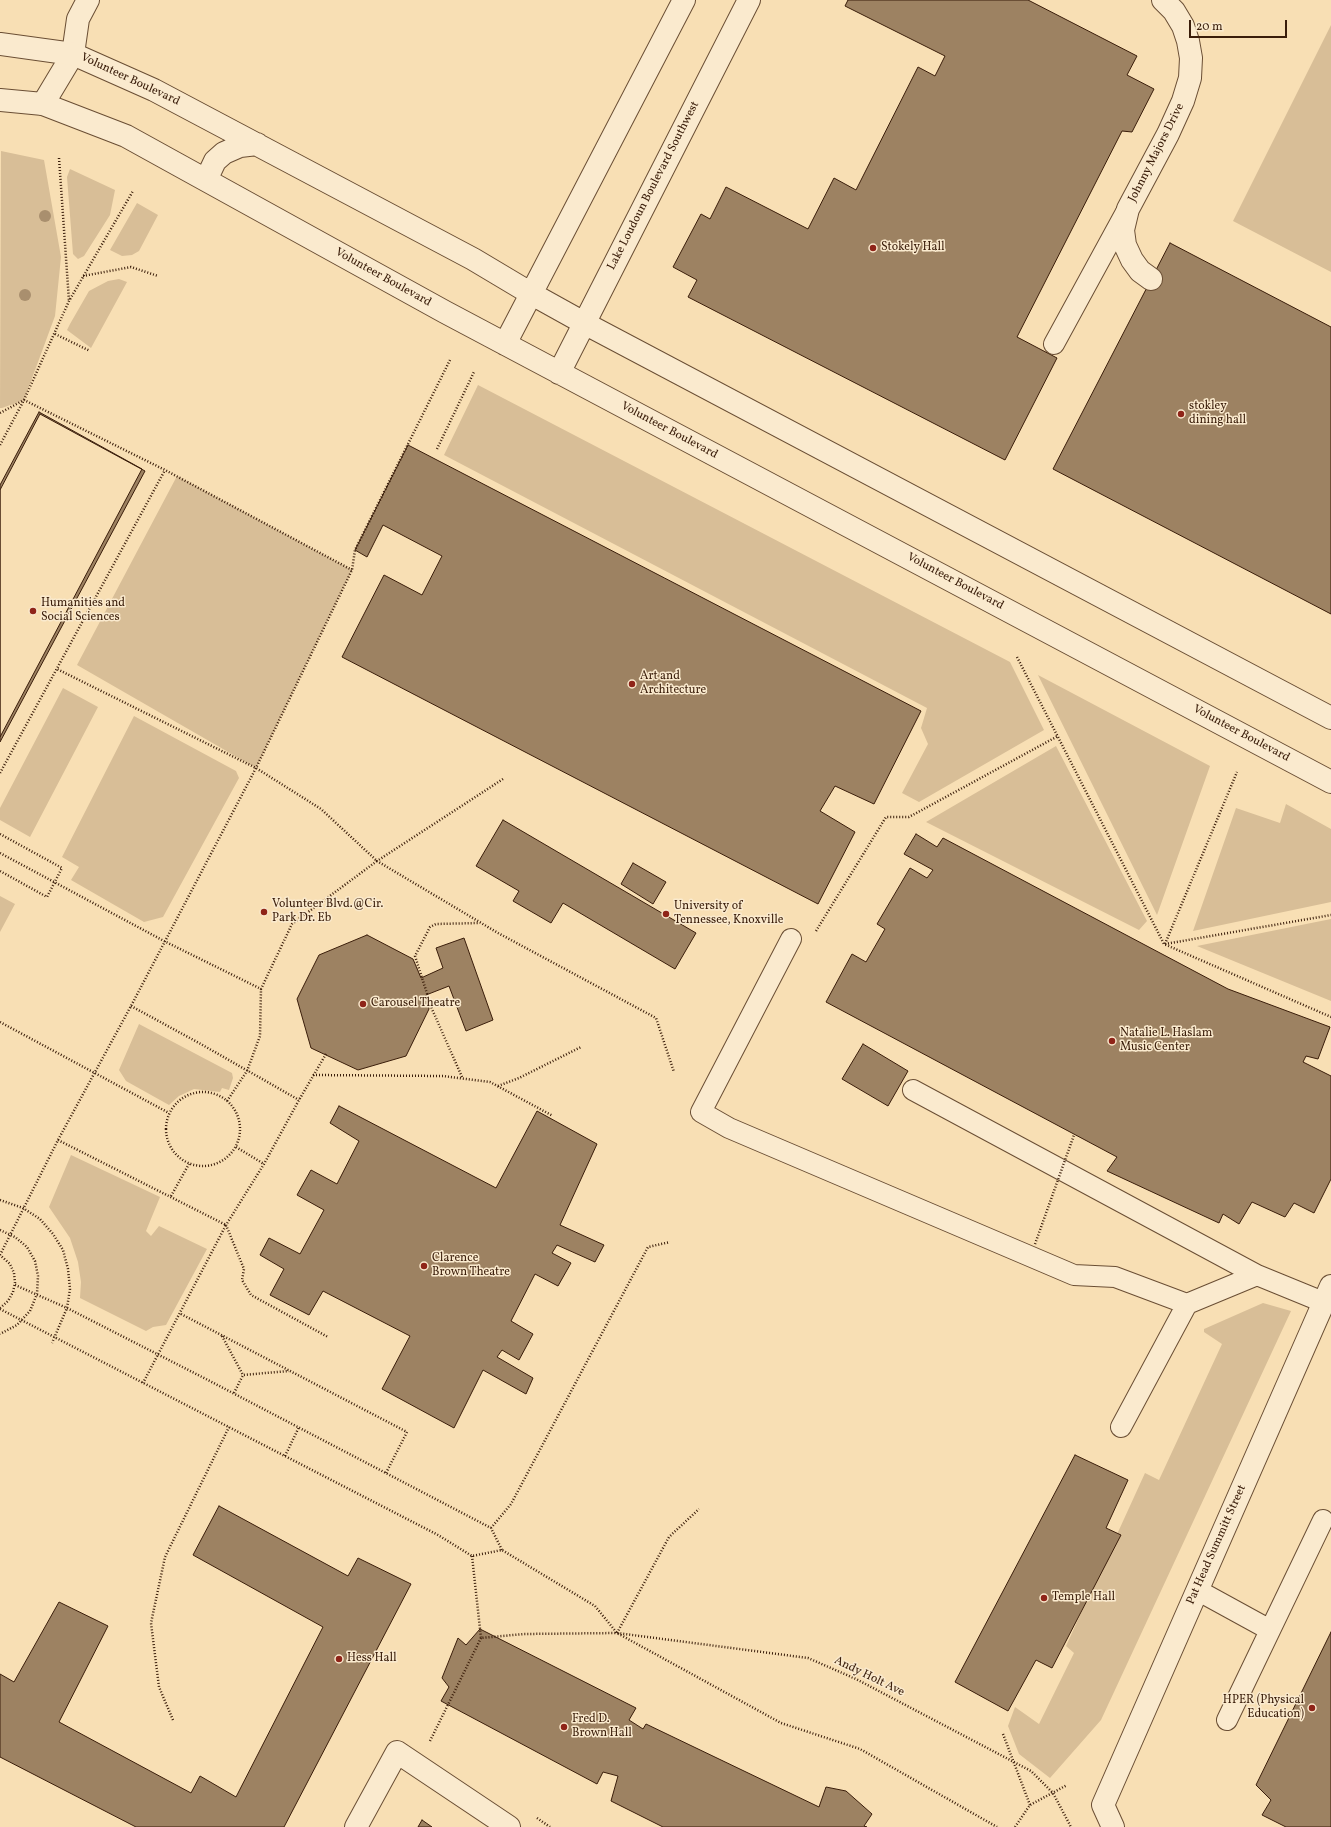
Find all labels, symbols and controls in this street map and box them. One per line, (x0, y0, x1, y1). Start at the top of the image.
scale bar (1191, 12, 1289, 38)
text: 20 m (1196, 19, 1223, 35)
street label: Volunteer Boulevard (78, 51, 182, 109)
street label: Lake Loudoun Boulevard Southwest (605, 99, 703, 273)
street label: Johnny Majors Drive (1126, 101, 1188, 205)
place label: Stokely Hall (881, 241, 945, 255)
marker: Stokely Hall (868, 243, 878, 253)
street label: Volunteer Boulevard (332, 246, 434, 310)
street label: Volunteer Boulevard (618, 399, 720, 463)
place label: stokley dining hall (1189, 400, 1246, 428)
marker: stokley dining hall (1176, 409, 1186, 419)
street label: Volunteer Boulevard (904, 550, 1006, 614)
place label: Humanities and Social Sciences (41, 597, 125, 625)
marker: Humanities and Social Sciences (28, 606, 38, 616)
place label: Art and Architecture (640, 670, 706, 698)
marker: Art and Architecture (627, 679, 637, 689)
street label: Volunteer Boulevard (1190, 702, 1292, 766)
place label: Volunteer Blvd.@Cir. Park Dr. Eb (272, 898, 383, 926)
place label: University of Tennessee, Knoxville (674, 900, 784, 928)
marker: Volunteer Blvd.@Cir. Park Dr. Eb (259, 907, 269, 917)
marker: University of Tennessee, Knoxville (661, 909, 671, 919)
place label: Carousel Theatre (371, 997, 460, 1011)
marker: Carousel Theatre (358, 999, 368, 1009)
place label: Natalie L. Haslam Music Center (1120, 1027, 1212, 1055)
marker: Natalie L. Haslam Music Center (1107, 1036, 1117, 1046)
place label: Clarence Brown Theatre (432, 1252, 510, 1280)
marker: Clarence Brown Theatre (419, 1261, 429, 1271)
street label: Pat Head Summitt Street (1184, 1483, 1250, 1607)
place label: Temple Hall (1052, 1591, 1115, 1605)
marker: Temple Hall (1039, 1593, 1049, 1603)
place label: Hess Hall (347, 1652, 397, 1666)
marker: Hess Hall (334, 1654, 344, 1664)
street label: Andy Holt Ave (832, 1654, 906, 1700)
place label: HPER (Physical Education) (1223, 1694, 1304, 1722)
marker: HPER (Physical Education) (1307, 1703, 1317, 1713)
place label: Fred D. Brown Hall (572, 1713, 632, 1741)
marker: Fred D. Brown Hall (559, 1722, 569, 1732)

